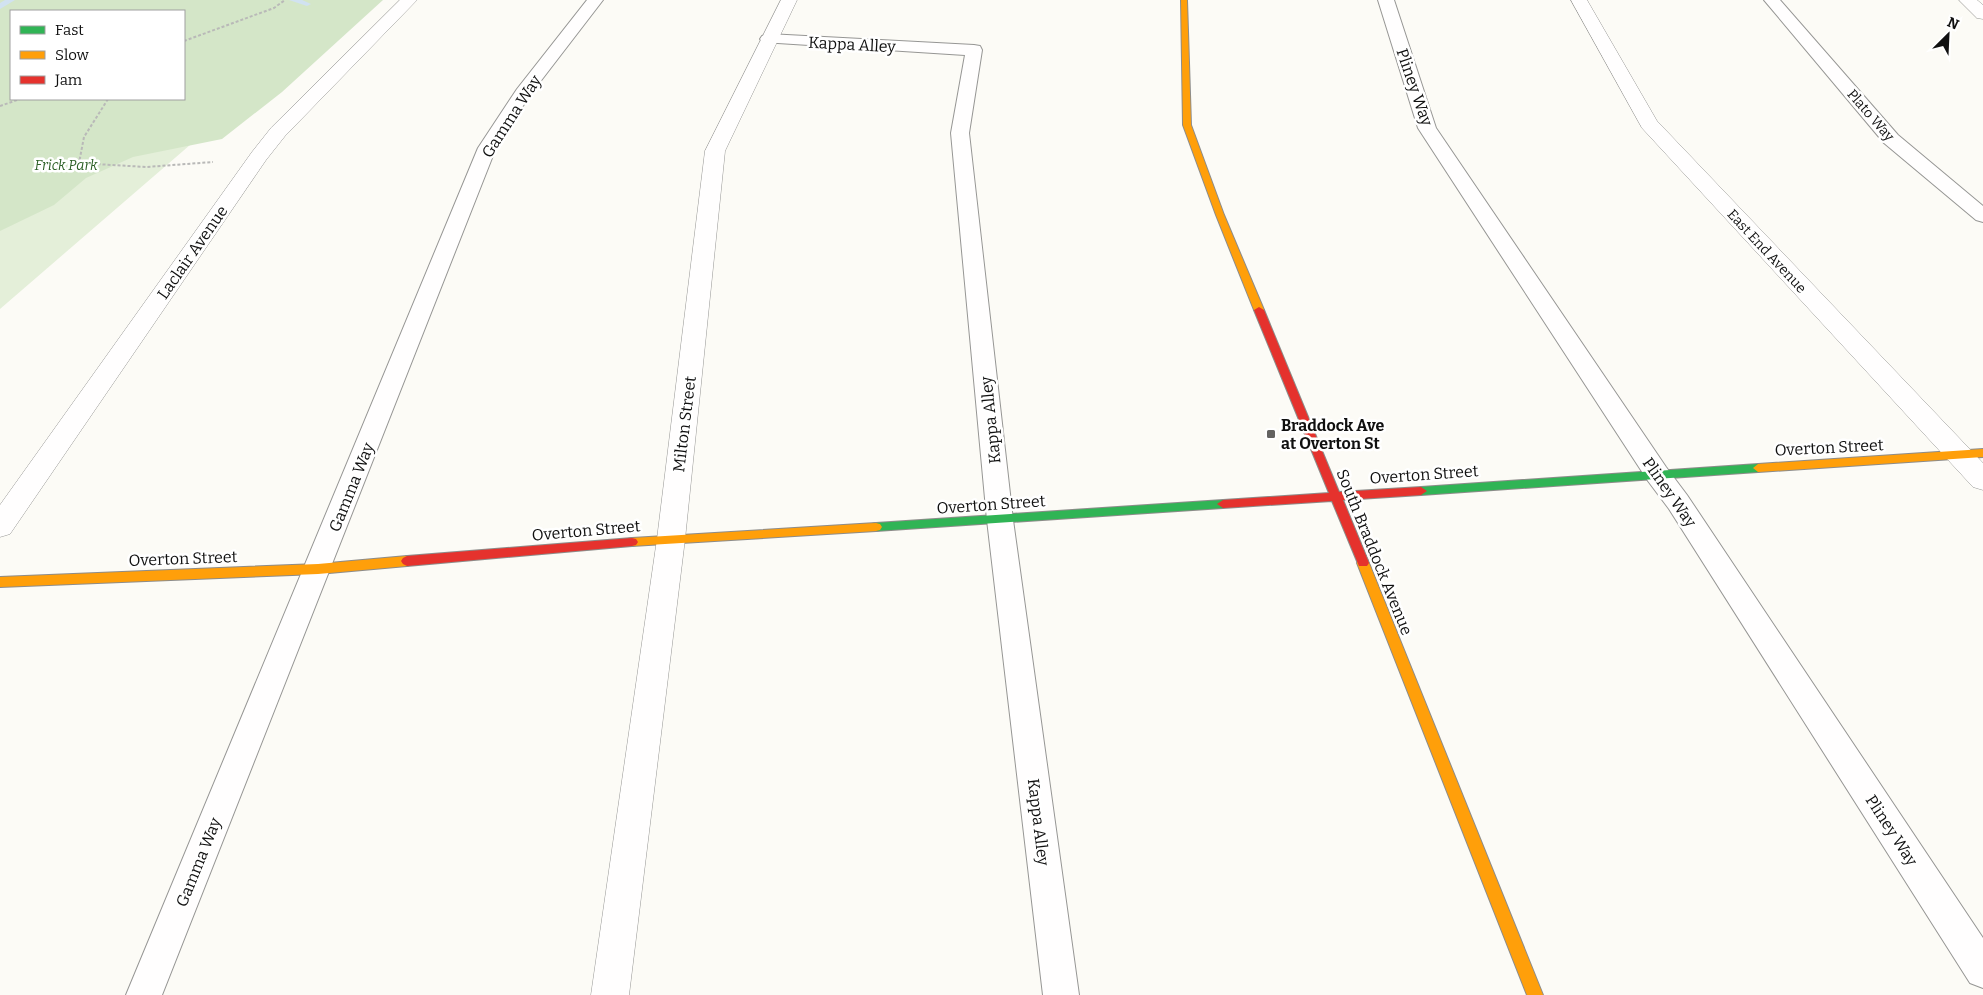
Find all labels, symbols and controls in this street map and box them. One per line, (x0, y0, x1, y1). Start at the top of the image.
legend (10, 10, 185, 100)
north arrow (1923, 10, 1973, 60)
text: N (1945, 14, 1962, 34)
text: Fast (55, 21, 84, 39)
street label: Kappa Alley (808, 33, 897, 56)
text: Slow (55, 46, 90, 64)
street label: Pliney Way (1392, 46, 1437, 129)
text: Jam (54, 71, 83, 89)
street label: Gamma Way (478, 71, 545, 161)
street label: Plato Way (1843, 86, 1898, 145)
park label: Frick Park (34, 157, 98, 174)
street label: Laclair Avenue (153, 202, 232, 303)
street label: East End Avenue (1723, 206, 1810, 297)
street label: Milton Street (669, 375, 700, 473)
street label: Kappa Alley (976, 375, 1005, 465)
place label: Braddock Ave at Overton St (1281, 416, 1385, 453)
marker: Braddock Ave at Overton St (1265, 428, 1277, 440)
street label: Overton Street (1774, 435, 1884, 460)
street label: Gamma Way (325, 439, 378, 535)
street label: Pliney Way (1639, 454, 1701, 531)
street label: Overton Street (1369, 461, 1479, 488)
street label: South Braddock Avenue (1333, 466, 1417, 638)
street label: Overton Street (936, 491, 1046, 518)
street label: Overton Street (531, 516, 641, 545)
street label: Overton Street (128, 547, 238, 570)
street label: Kappa Alley (1024, 777, 1053, 867)
street label: Pliney Way (1862, 791, 1922, 870)
street label: Gamma Way (172, 814, 225, 910)

